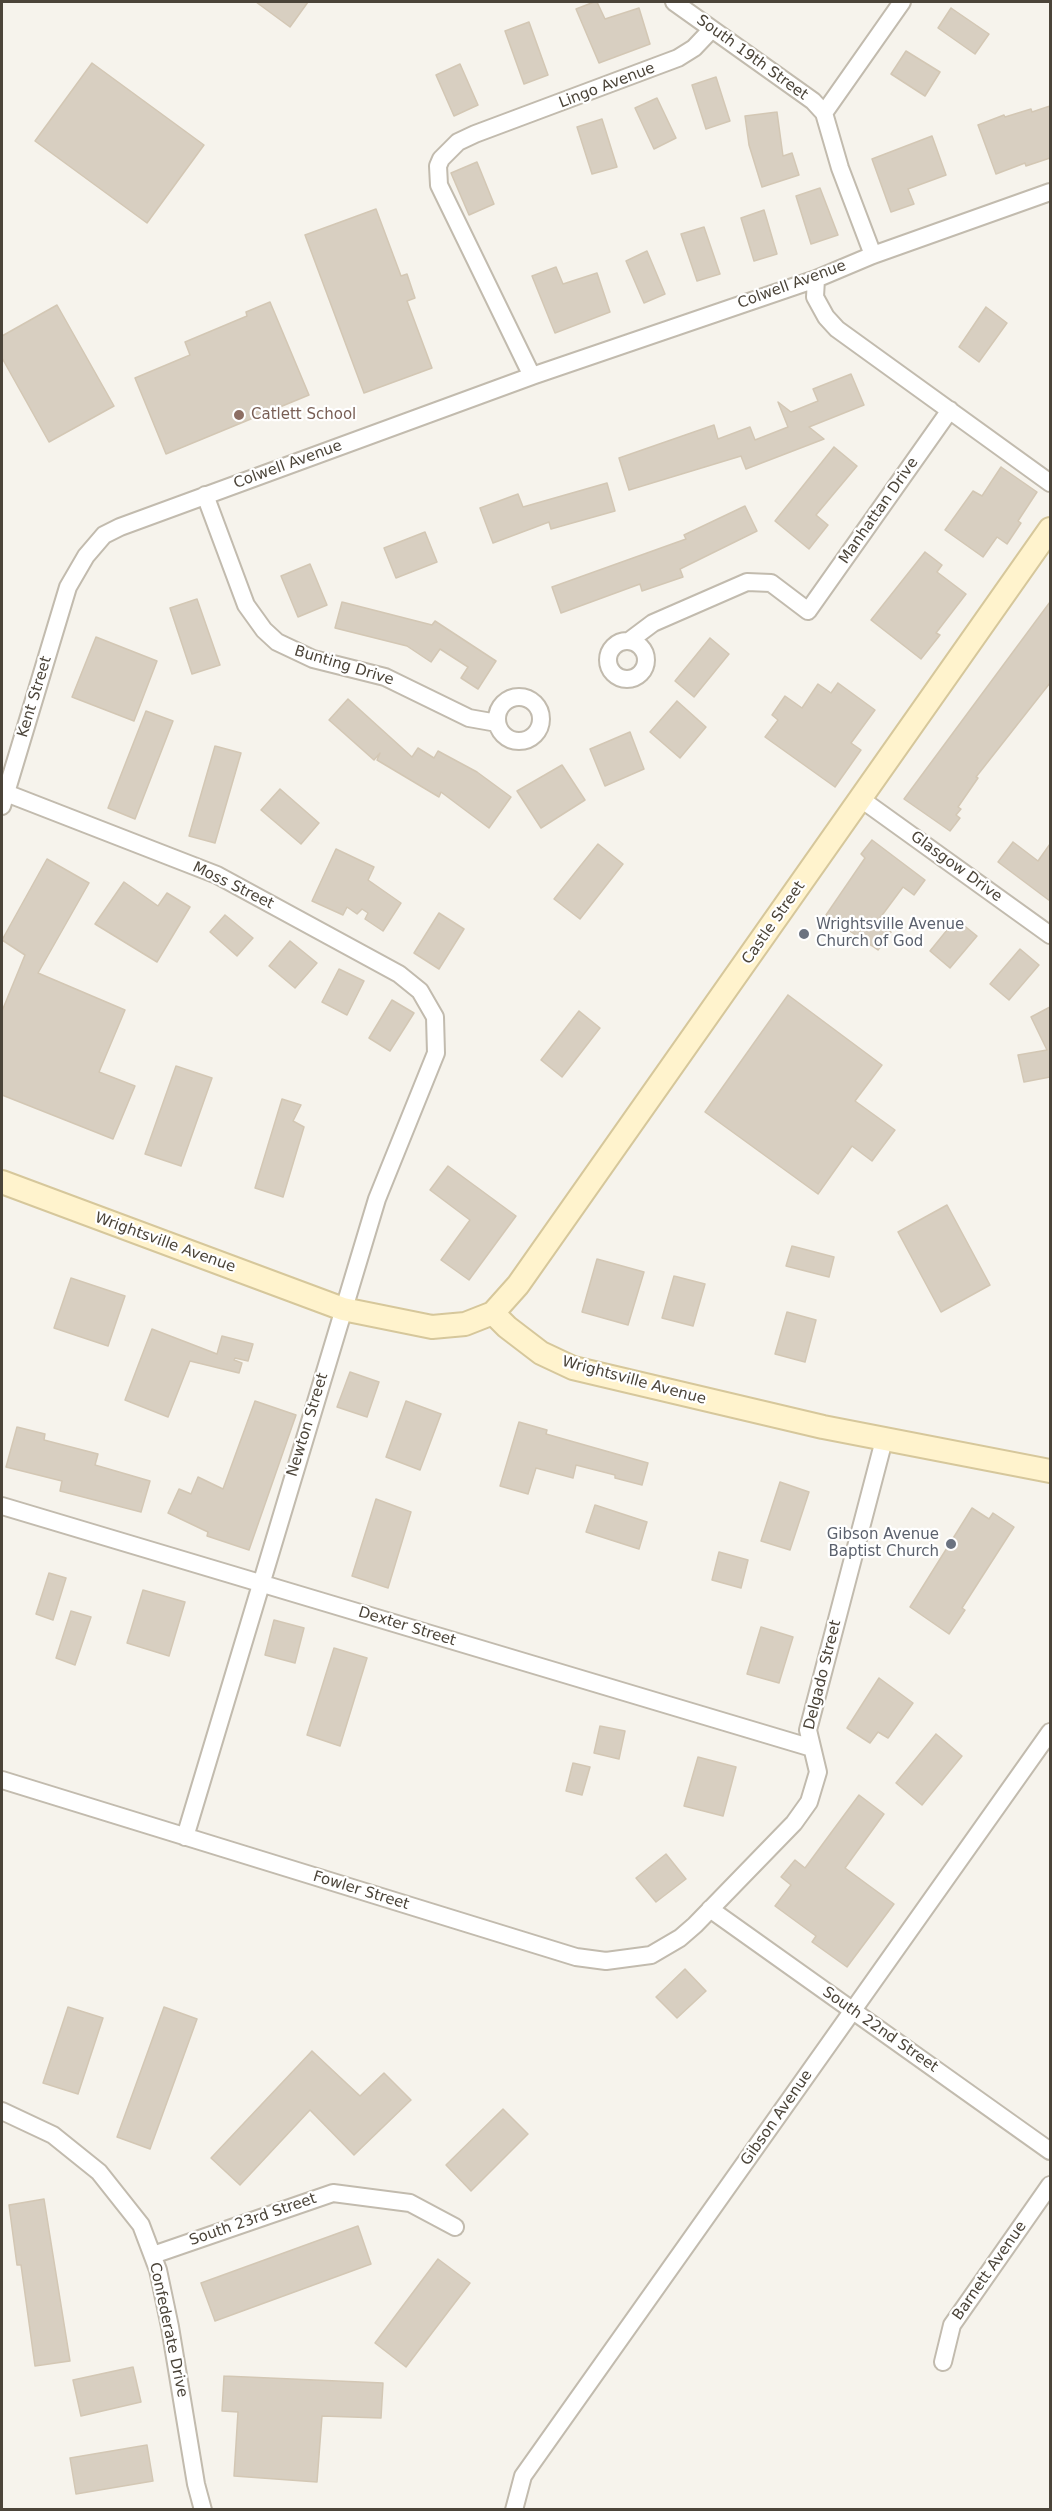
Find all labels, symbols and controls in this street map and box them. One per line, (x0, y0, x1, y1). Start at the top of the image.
street label: South 19th Street (693, 12, 811, 104)
street label: Lingo Avenue (557, 59, 657, 113)
street label: Colwell Avenue (735, 257, 849, 313)
place label: Catlett School (251, 406, 356, 424)
marker: Catlett School (232, 408, 246, 422)
street label: Colwell Avenue (231, 437, 345, 493)
street label: Manhattan Drive (836, 454, 922, 568)
street label: Bunting Drive (292, 642, 396, 690)
street label: Kent Street (14, 654, 56, 740)
street label: Glasgow Drive (907, 828, 1005, 906)
street label: Moss Street (189, 859, 277, 913)
street label: Castle Street (739, 878, 809, 968)
place label: Wrightsville Avenue Church of God (816, 916, 964, 951)
marker: Wrightsville Avenue Church of God (797, 927, 811, 941)
street label: Wrightsville Avenue (92, 1209, 238, 1277)
street label: Wrightsville Avenue (560, 1353, 708, 1409)
street label: Newton Street (284, 1371, 332, 1479)
place label: Gibson Avenue Baptist Church (827, 1526, 939, 1561)
marker: Gibson Avenue Baptist Church (944, 1537, 958, 1551)
street label: Dexter Street (356, 1604, 458, 1650)
street label: Delgado Street (801, 1618, 845, 1732)
street label: Fowler Street (311, 1868, 411, 1914)
street label: South 22nd Street (819, 1983, 941, 2077)
street label: Gibson Avenue (737, 2067, 817, 2169)
street label: South 23rd Street (187, 2190, 319, 2250)
street label: Barnett Avenue (949, 2218, 1031, 2324)
street label: Confederate Drive (145, 2261, 191, 2399)

